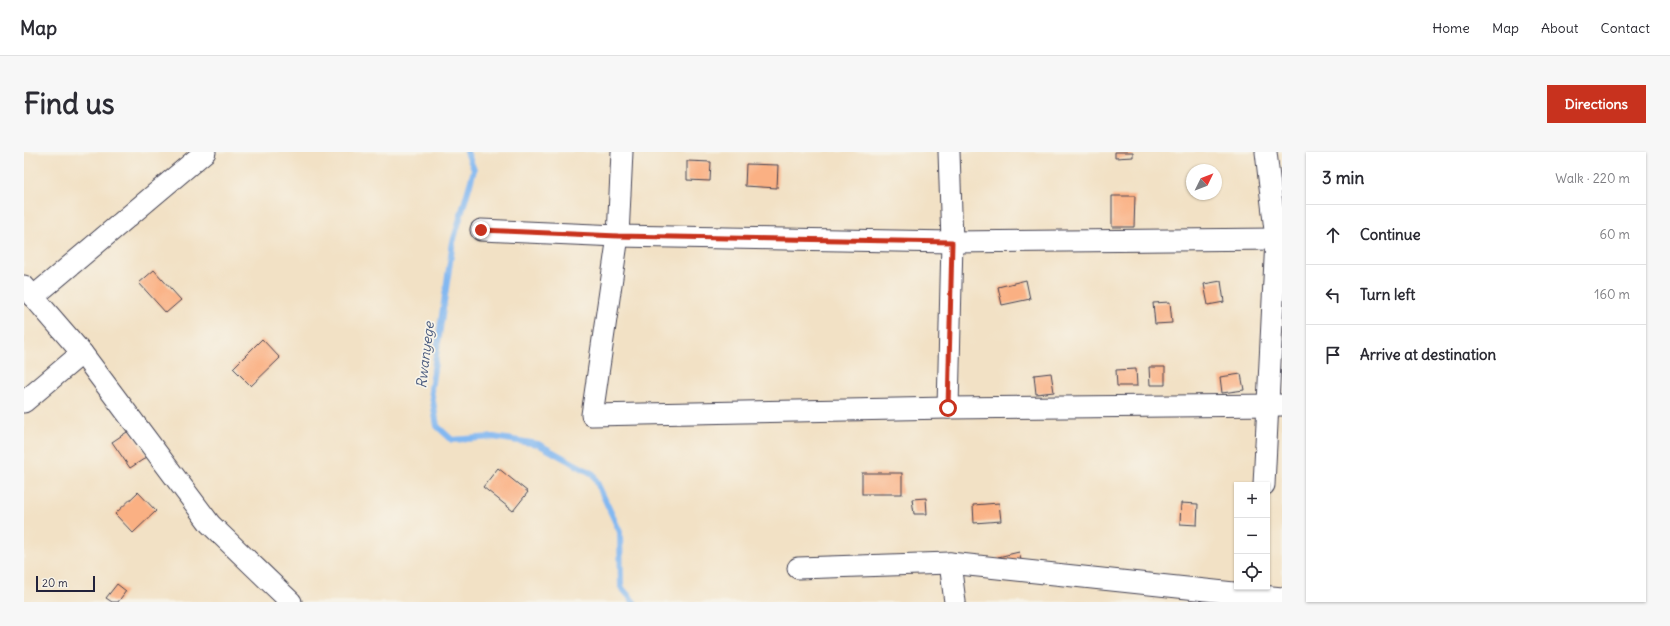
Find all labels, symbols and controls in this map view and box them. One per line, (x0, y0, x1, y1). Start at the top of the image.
text: Map (20, 16, 57, 40)
text: Home (1432, 19, 1470, 37)
text: Map (1492, 19, 1519, 37)
text: About (1541, 19, 1579, 37)
text: Contact (1601, 19, 1650, 37)
button: Directions (1547, 85, 1646, 123)
text: Find us (24, 86, 115, 122)
north arrow (1186, 164, 1222, 200)
text: 3 min (1322, 167, 1364, 189)
text: Walk · 220 m (1555, 170, 1630, 187)
route end (472, 221, 490, 239)
icon: ahead (1322, 224, 1344, 246)
text: Continue (1360, 225, 1421, 244)
text: 60 m (1599, 226, 1630, 243)
icon: left (1322, 284, 1344, 306)
text: Turn left (1360, 285, 1415, 304)
text: 160 m (1594, 286, 1630, 303)
water label: Rwanyege (412, 319, 438, 389)
icon: arrive (1322, 344, 1344, 366)
text: Arrive at destination (1360, 345, 1496, 364)
route start (939, 399, 957, 417)
map controls (1234, 482, 1270, 590)
button: + (1234, 482, 1270, 518)
button: − (1234, 518, 1270, 554)
button: locate (1234, 554, 1270, 590)
scale bar (36, 574, 95, 593)
text: 20 m (42, 576, 68, 590)

